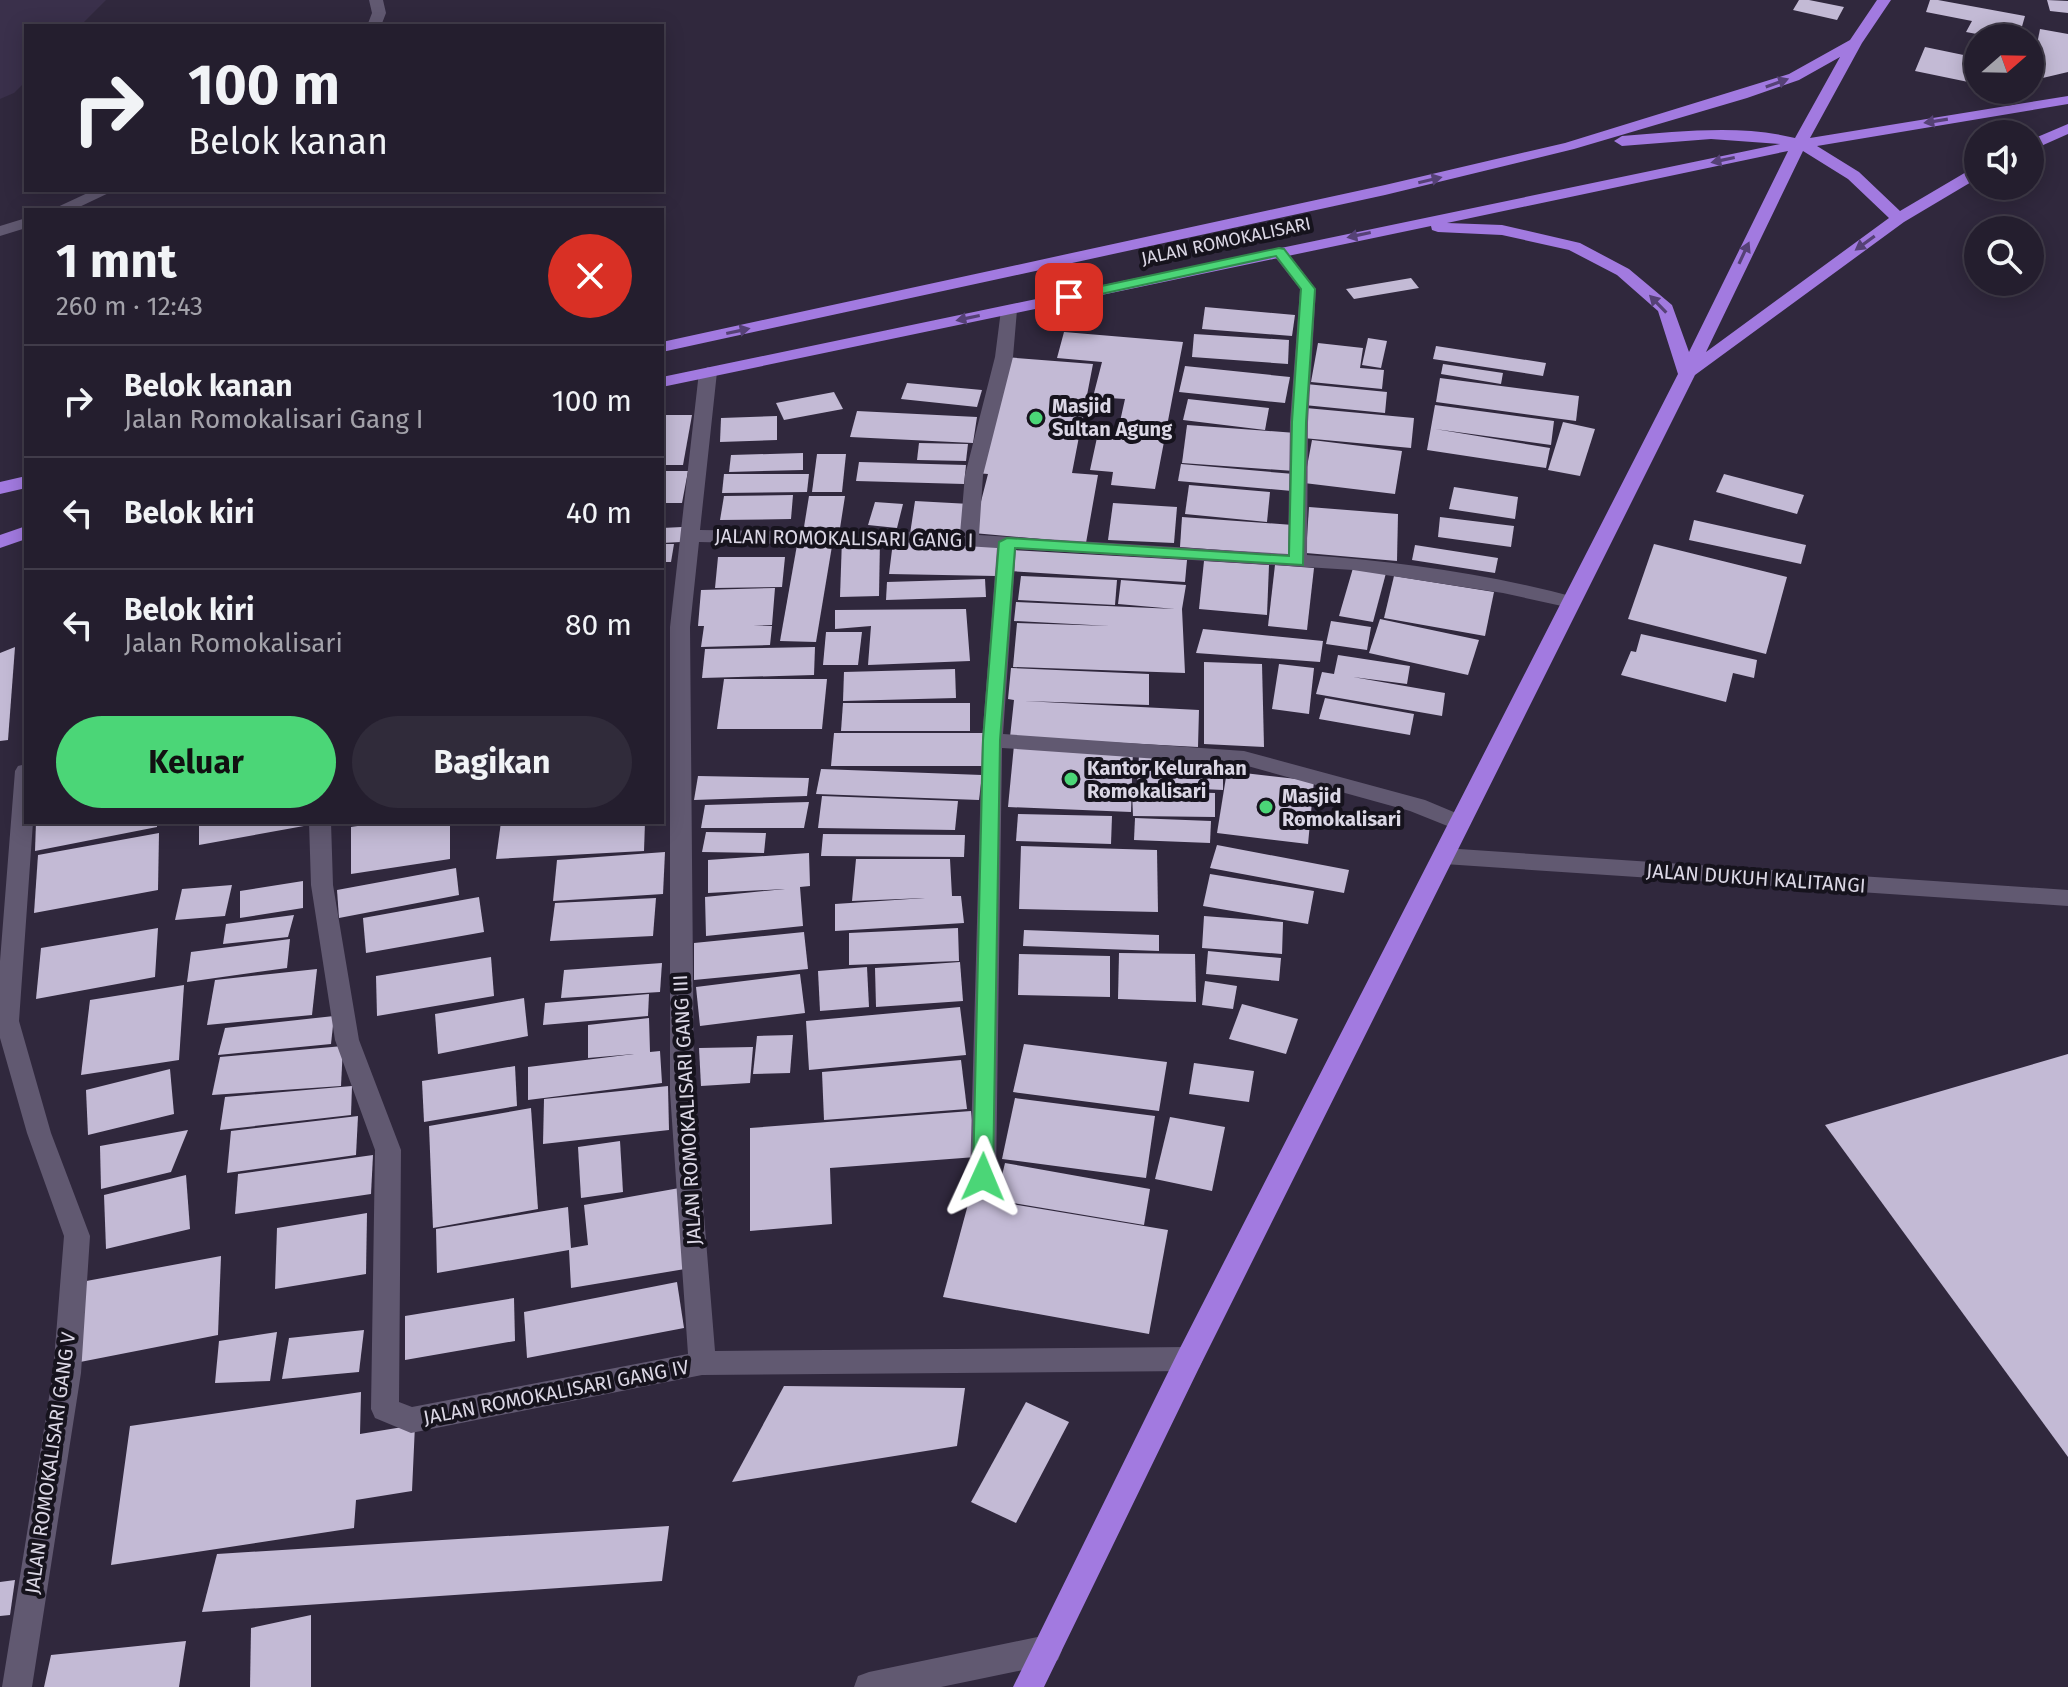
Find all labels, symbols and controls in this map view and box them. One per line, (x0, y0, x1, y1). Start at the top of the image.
north arrow (1964, 24, 2044, 104)
map controls (1964, 24, 2044, 296)
text: 100 m (188, 52, 340, 119)
icon: right (56, 56, 160, 160)
one-way arrow (1765, 76, 1789, 88)
one-way arrow (1923, 116, 1948, 128)
text: Belok kanan (188, 120, 388, 164)
button: sound (1964, 120, 2044, 200)
one-way arrow (1711, 154, 1736, 167)
one-way arrow (1418, 173, 1443, 185)
street label: JALAN ROMOKALISARI (1139, 212, 1313, 270)
button: search (1964, 216, 2044, 296)
one-way arrow (1346, 229, 1371, 242)
text: 1 mnt (56, 232, 176, 290)
button: close (548, 234, 632, 318)
one-way arrow (1854, 235, 1876, 251)
one-way arrow (1737, 242, 1751, 265)
pin (1035, 263, 1103, 331)
icon: arrive (1047, 275, 1091, 319)
text: 260 m · 12:43 (56, 291, 203, 322)
one-way arrow (1649, 295, 1668, 313)
one-way arrow (955, 313, 980, 325)
one-way arrow (726, 324, 751, 337)
text: Belok kanan (124, 368, 293, 404)
icon: right (56, 379, 100, 423)
text: 100 m (552, 383, 632, 419)
place label: Masjid Sultan Agung (1052, 394, 1173, 441)
text: Jalan Romokalisari Gang I (124, 404, 423, 435)
marker: Masjid Sultan Agung (1027, 409, 1045, 427)
icon: left (56, 491, 100, 535)
text: Belok kiri (124, 495, 255, 531)
text: 40 m (566, 495, 632, 531)
street label: JALAN ROMOKALISARI GANG I (714, 524, 974, 552)
text: Belok kiri (124, 592, 255, 628)
icon: left (56, 603, 100, 647)
text: 80 m (565, 607, 632, 643)
text: Jalan Romokalisari (124, 628, 343, 659)
button: Keluar (56, 716, 336, 808)
button: Bagikan (352, 716, 632, 808)
place label: Kantor Kelurahan Romokalisari (1087, 756, 1247, 803)
marker: Kantor Kelurahan Romokalisari (1062, 770, 1080, 788)
place label: Masjid Romokalisari (1282, 784, 1401, 831)
marker: Masjid Romokalisari (1257, 798, 1275, 816)
street label: JALAN DUKUH KALITANGI (1645, 858, 1867, 898)
street label: JALAN ROMOKALISARI GANG III (668, 974, 706, 1246)
position arrow (941, 1135, 1025, 1219)
street label: JALAN ROMOKALISARI GANG V (20, 1331, 80, 1595)
street label: JALAN ROMOKALISARI GANG IV (421, 1354, 691, 1430)

